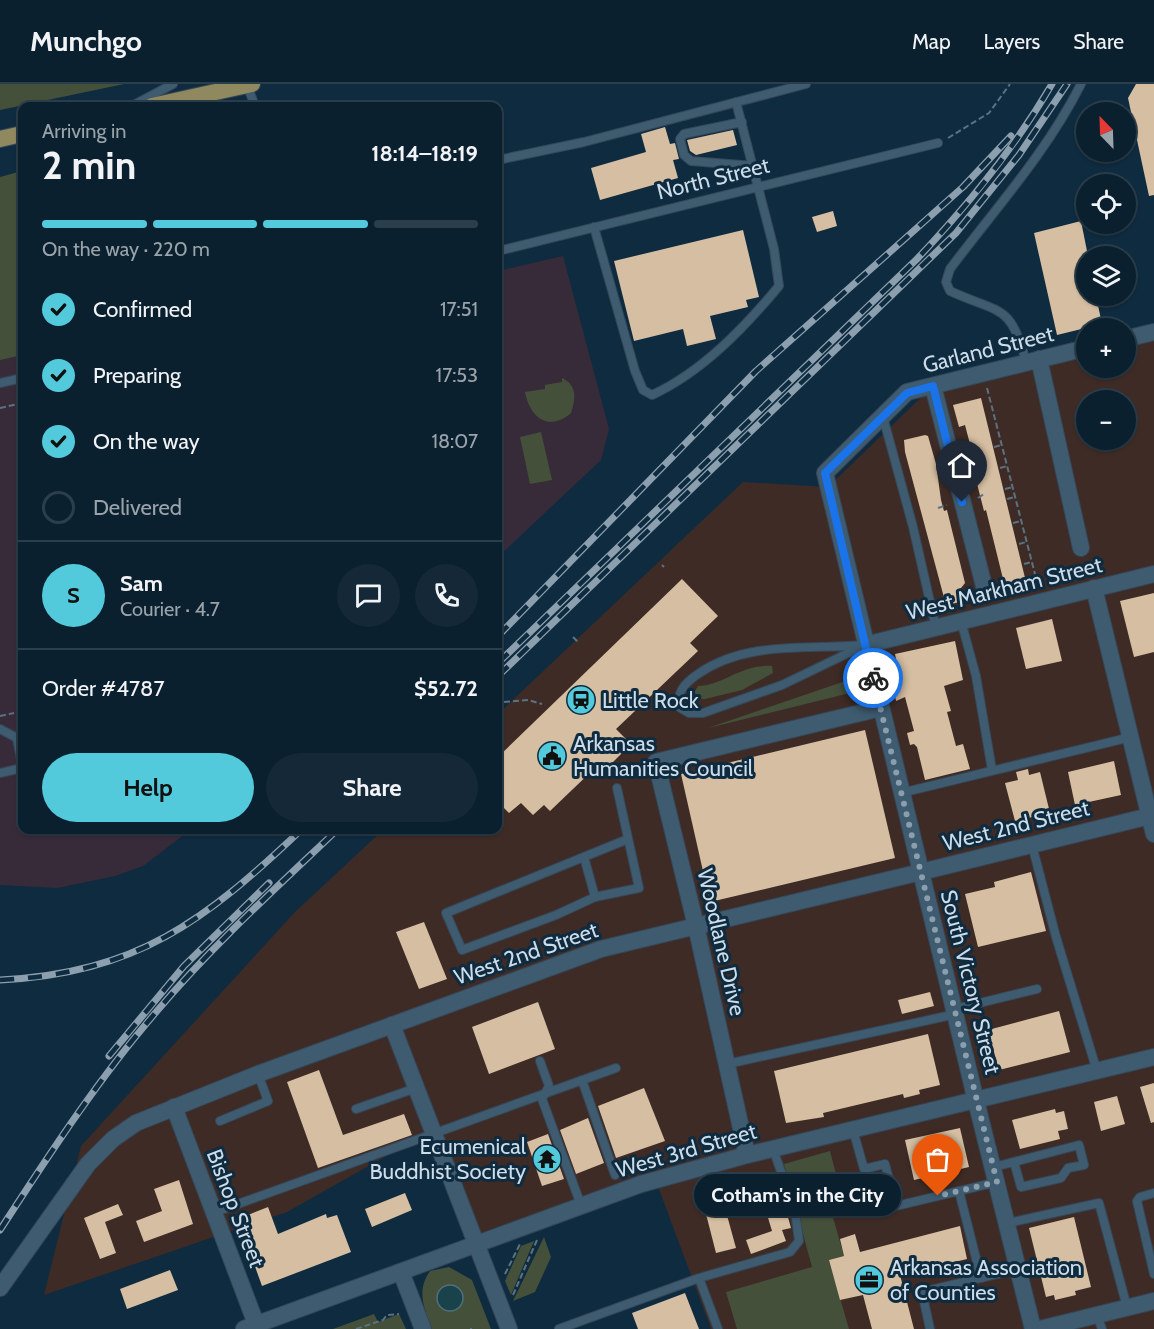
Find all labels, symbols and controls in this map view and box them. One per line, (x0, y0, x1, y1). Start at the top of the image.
text: Munchgo (30, 24, 142, 58)
text: Map (912, 29, 951, 54)
text: Layers (984, 29, 1040, 54)
text: Share (1073, 29, 1124, 54)
north arrow (1076, 102, 1136, 162)
map controls (1076, 102, 1136, 450)
text: Arriving in (42, 119, 126, 143)
text: 18:14–18:19 (371, 140, 478, 167)
text: 2 min (42, 141, 136, 189)
street label: North Street (654, 151, 773, 206)
button: locate (1076, 174, 1136, 234)
text: On the way · 220 m (42, 237, 210, 261)
button: layers (1076, 246, 1136, 306)
icon: check (42, 293, 75, 326)
text: Confirmed (93, 296, 192, 323)
text: 17:51 (440, 297, 478, 321)
button: + (1076, 318, 1136, 378)
street label: Garland Street (920, 320, 1057, 379)
icon: check (42, 359, 75, 392)
text: Preparing (93, 362, 181, 389)
text: 17:53 (436, 363, 478, 387)
button: − (1076, 390, 1136, 450)
icon: check (42, 425, 75, 458)
text: On the way (93, 428, 200, 455)
text: 18:07 (431, 429, 478, 453)
pin (936, 440, 987, 502)
icon: home (945, 449, 978, 482)
text: Delivered (93, 494, 182, 521)
street label: West Markham Street (903, 551, 1105, 626)
button: chat (337, 564, 400, 627)
button: phone (415, 564, 478, 627)
text: Sam (120, 570, 163, 597)
text: S (67, 582, 80, 609)
text: Courier · 4.7 (120, 597, 220, 621)
courier (843, 648, 903, 708)
icon: bike (857, 662, 890, 695)
text: Order #4787 (42, 675, 165, 702)
text: $52.72 (414, 675, 478, 702)
station icon: Little Rock (565, 684, 597, 716)
place label: Little Rock (602, 687, 699, 714)
place label: Arkansas Humanities Council (573, 730, 754, 782)
public building icon: Arkansas Humanities Council (536, 740, 568, 772)
button: Help (42, 753, 254, 822)
button: Share (266, 753, 478, 822)
street label: West 2nd Street (940, 794, 1093, 857)
street label: Woodlane Drive (691, 866, 752, 1018)
street label: South Victory Street (935, 887, 1007, 1078)
street label: West 2nd Street (451, 916, 602, 991)
street label: West 3rd Street (613, 1117, 760, 1183)
place label: Ecumenical Buddhist Society (370, 1133, 527, 1185)
pin (912, 1134, 963, 1196)
temple icon: Ecumenical Buddhist Society (531, 1143, 563, 1175)
icon: bag (921, 1143, 954, 1176)
street label: Bishop Street (201, 1145, 271, 1272)
callout: Cotham's in the City (695, 1175, 902, 1217)
text: Cotham's in the City (711, 1183, 884, 1207)
place label: Arkansas Association of Counties (890, 1254, 1082, 1306)
office icon: Arkansas Association of Counties (853, 1264, 885, 1296)

